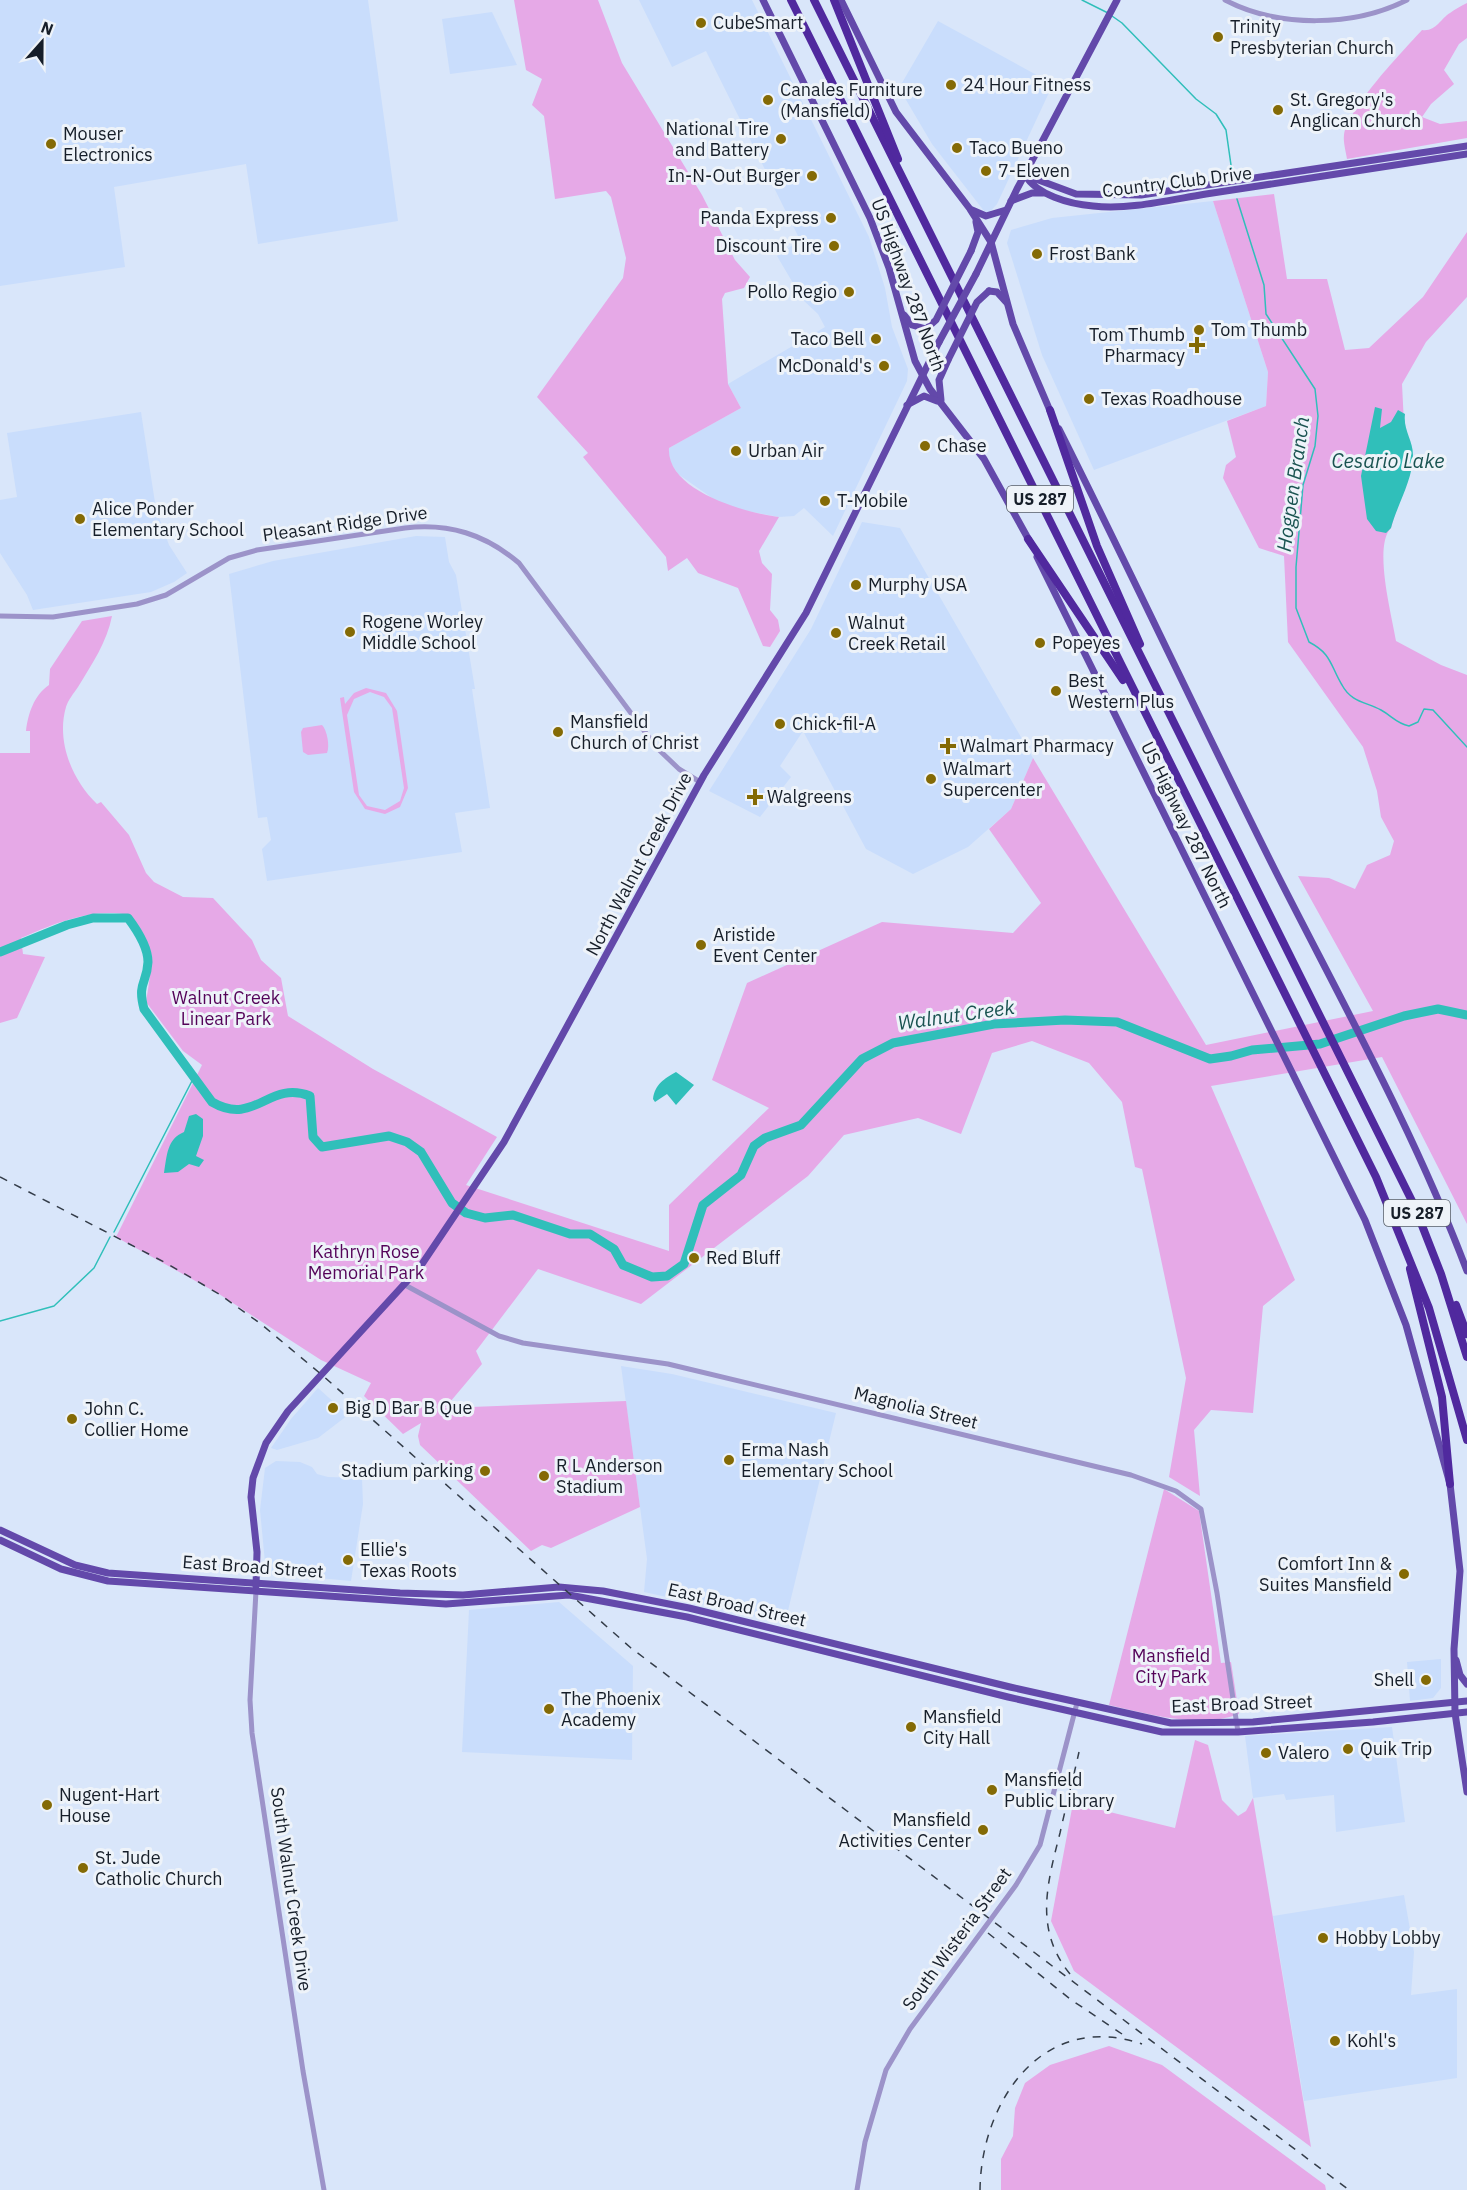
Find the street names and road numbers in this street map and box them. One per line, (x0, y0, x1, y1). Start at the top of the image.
street label: Country Club Drive (1101, 161, 1253, 202)
street label: US Highway 287 North (866, 195, 951, 375)
road number: US 287 (1007, 486, 1073, 512)
street label: Pleasant Ridge Drive (261, 501, 429, 546)
street label: US Highway 287 North (1136, 738, 1237, 912)
street label: North Walnut Creek Drive (580, 768, 697, 960)
road number: US 287 (1384, 1200, 1450, 1226)
street label: Magnolia Street (852, 1381, 980, 1434)
street label: East Broad Street (182, 1550, 324, 1583)
street label: East Broad Street (666, 1577, 809, 1632)
street label: East Broad Street (1171, 1690, 1313, 1717)
street label: South Walnut Creek Drive (266, 1785, 317, 1993)
street label: South Wisteria Street (897, 1863, 1016, 2015)

